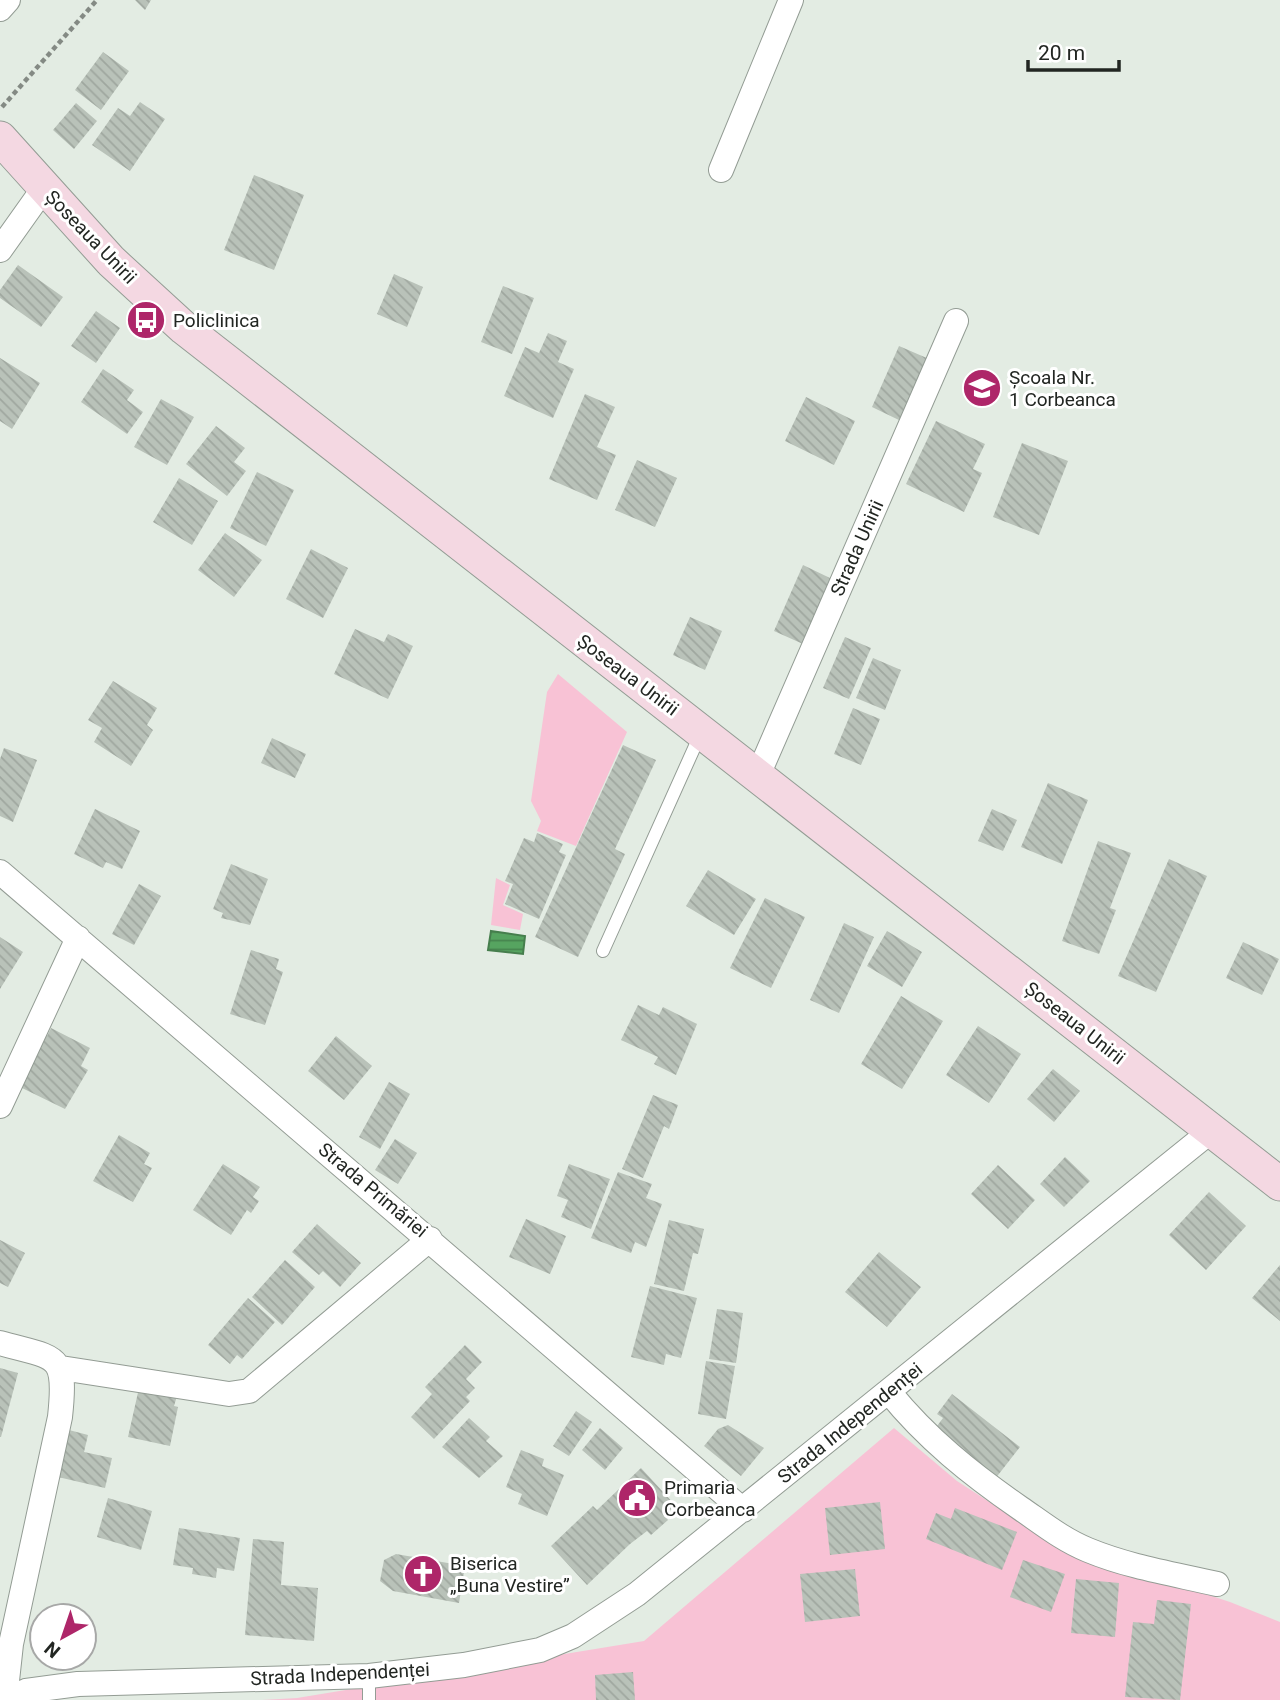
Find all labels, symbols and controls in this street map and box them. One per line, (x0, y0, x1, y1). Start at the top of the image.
scale bar (1028, 28, 1119, 72)
text: 20 m (1038, 41, 1085, 65)
street label: Șoseaua Unirii (41, 186, 141, 288)
bus stop icon: Policlinica (125, 299, 167, 341)
place label: Policlinica (173, 309, 260, 332)
place label: Școala Nr. 1 Corbeanca (1009, 366, 1116, 411)
school or university icon: Școala Nr. 1 Corbeanca (961, 367, 1003, 409)
street label: Strada Unirii (826, 496, 888, 600)
street label: Șoseaua Unirii (573, 629, 683, 721)
street label: Șoseaua Unirii (1020, 977, 1130, 1069)
street label: Strada Primăriei (314, 1138, 432, 1242)
street label: Strada Independenței (773, 1358, 927, 1488)
place label: Primaria Corbeanca (664, 1476, 756, 1521)
public building icon: Primaria Corbeanca (616, 1477, 658, 1519)
place label: Biserica „Buna Vestire” (450, 1552, 570, 1597)
church icon: Biserica „Buna Vestire” (402, 1553, 444, 1595)
north arrow (28, 1602, 98, 1672)
text: N (40, 1637, 65, 1663)
street label: Strada Independenței (250, 1658, 430, 1690)

